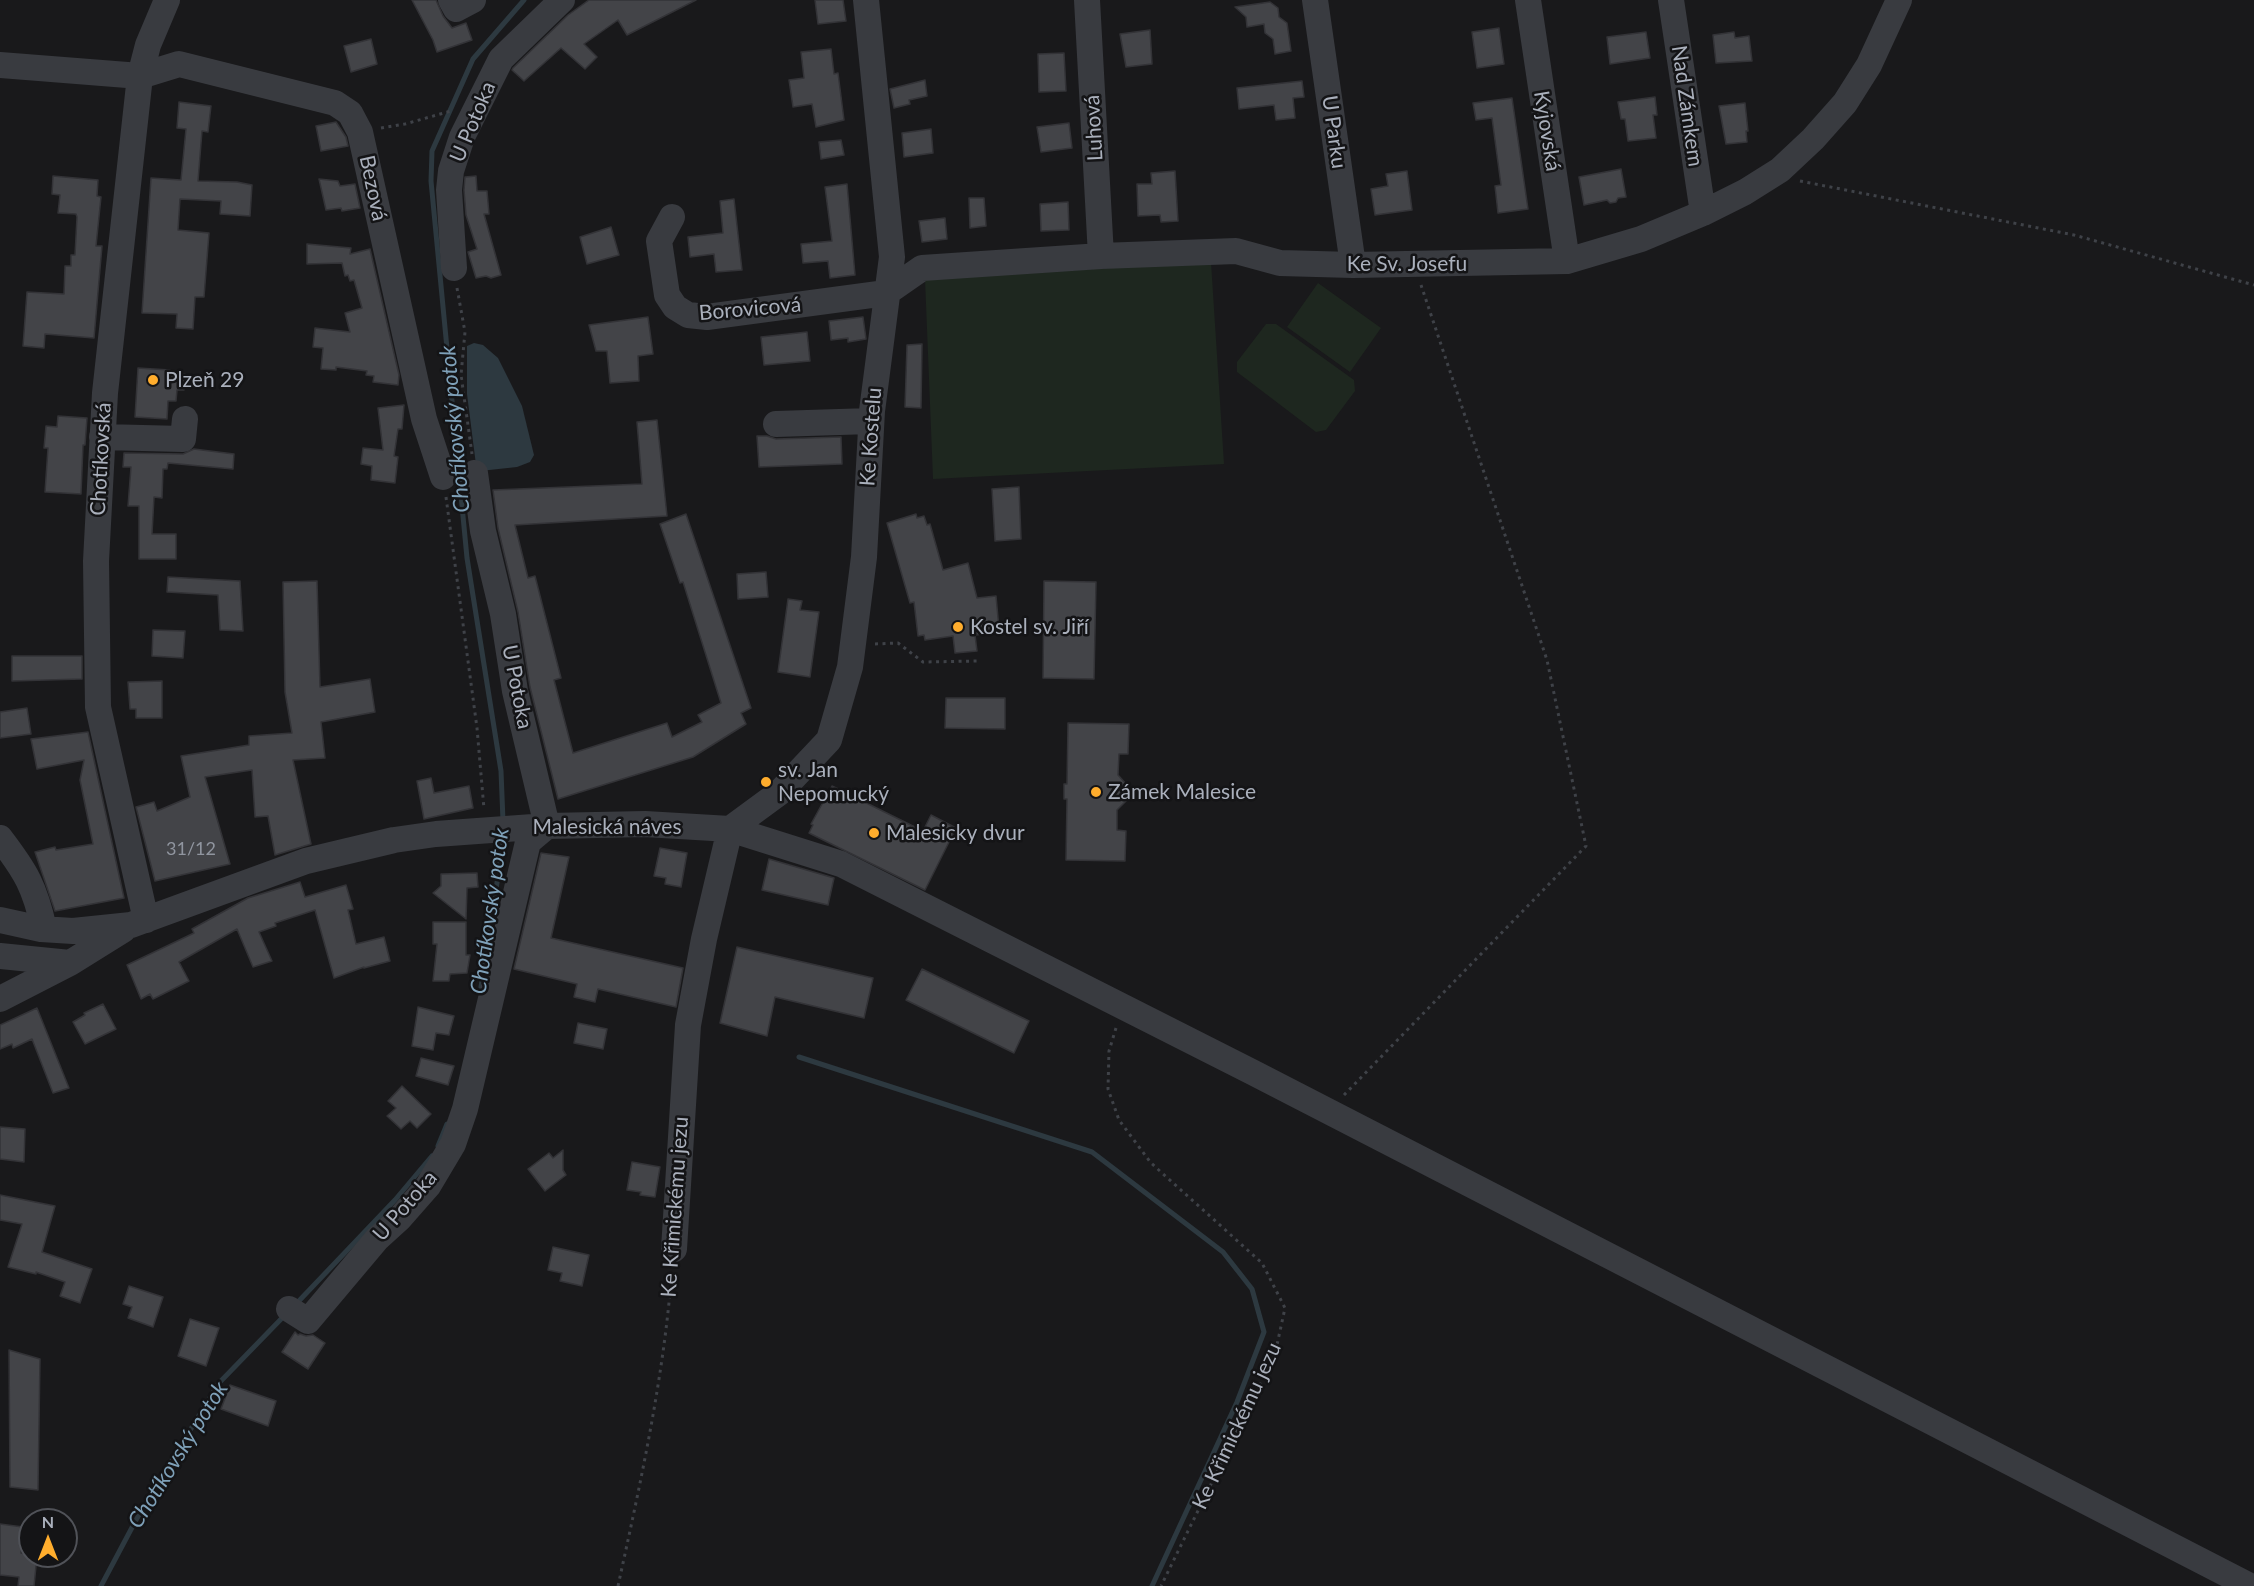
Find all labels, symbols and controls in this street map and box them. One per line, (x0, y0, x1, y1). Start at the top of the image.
street label: Nad Zámkem (1666, 44, 1708, 168)
street label: U Potoka (445, 78, 501, 166)
street label: Kyjovská (1528, 89, 1566, 173)
street label: Luhová (1080, 94, 1108, 162)
street label: U Parku (1316, 94, 1352, 170)
street label: Bezová (354, 153, 392, 223)
street label: Ke Sv. Josefu (1347, 251, 1467, 277)
street label: Borovicová (698, 292, 802, 326)
water label: Chotíkovský potok (435, 344, 475, 514)
place label: Plzeň 29 (165, 367, 244, 393)
marker: Plzeň 29 (146, 373, 160, 387)
street label: Ke Kostelu (855, 387, 887, 487)
street label: Chotíkovská (85, 402, 117, 516)
place label: Kostel sv. Jiří (970, 614, 1089, 640)
marker: Kostel sv. Jiří (951, 620, 965, 634)
street label: U Potoka (497, 643, 537, 731)
place label: sv. Jan Nepomucký (778, 757, 889, 807)
marker: sv. Jan Nepomucký (759, 775, 773, 789)
place label: Zámek Malesice (1108, 779, 1256, 805)
marker: Zámek Malesice (1089, 785, 1103, 799)
street label: Malesická náves (533, 814, 681, 840)
place label: Malesicky dvur (886, 820, 1025, 846)
water label: Chotíkovský potok (465, 826, 515, 996)
marker: Malesicky dvur (867, 826, 881, 840)
house number: 31/12 (166, 838, 216, 860)
street label: Ke Křimickému jezu (656, 1116, 694, 1298)
street label: U Potoka (368, 1166, 442, 1246)
street label: Ke Křimickému jezu (1187, 1338, 1287, 1514)
water label: Chotíkovský potok (122, 1377, 234, 1533)
north arrow (18, 1508, 78, 1568)
text: N (42, 1512, 54, 1531)

